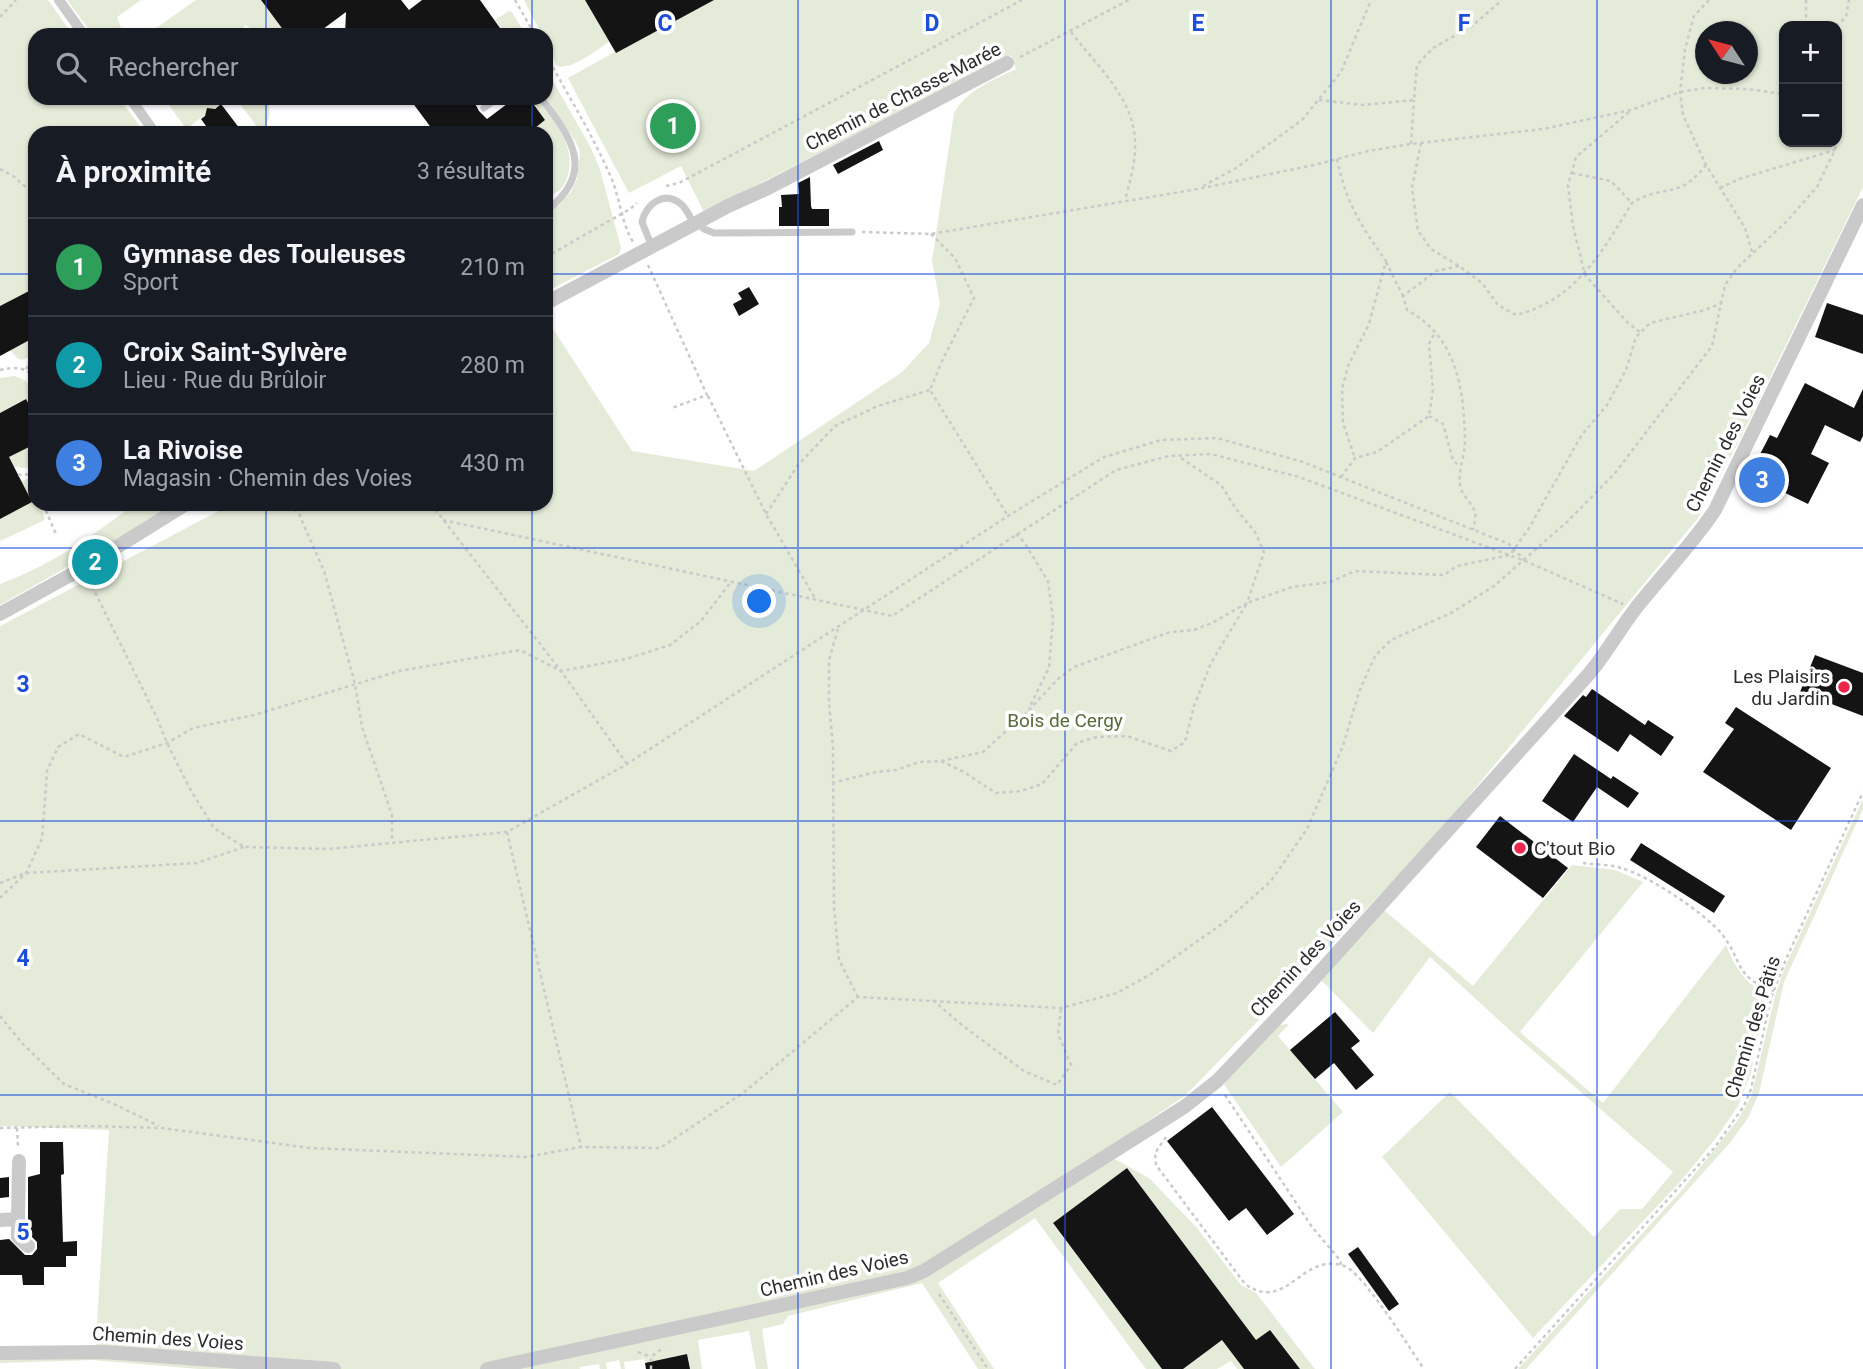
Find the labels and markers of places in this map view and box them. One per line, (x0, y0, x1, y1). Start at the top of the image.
pin: 1 (650, 100, 696, 152)
pin: 3 (1739, 454, 1785, 506)
pin: 2 (72, 536, 118, 588)
place label: Les Plaisirs du Jardin (1733, 665, 1830, 710)
marker: Les Plaisirs du Jardin (1836, 679, 1852, 695)
place label: C'tout Bio (1534, 837, 1615, 860)
marker: C'tout Bio (1512, 840, 1528, 856)

